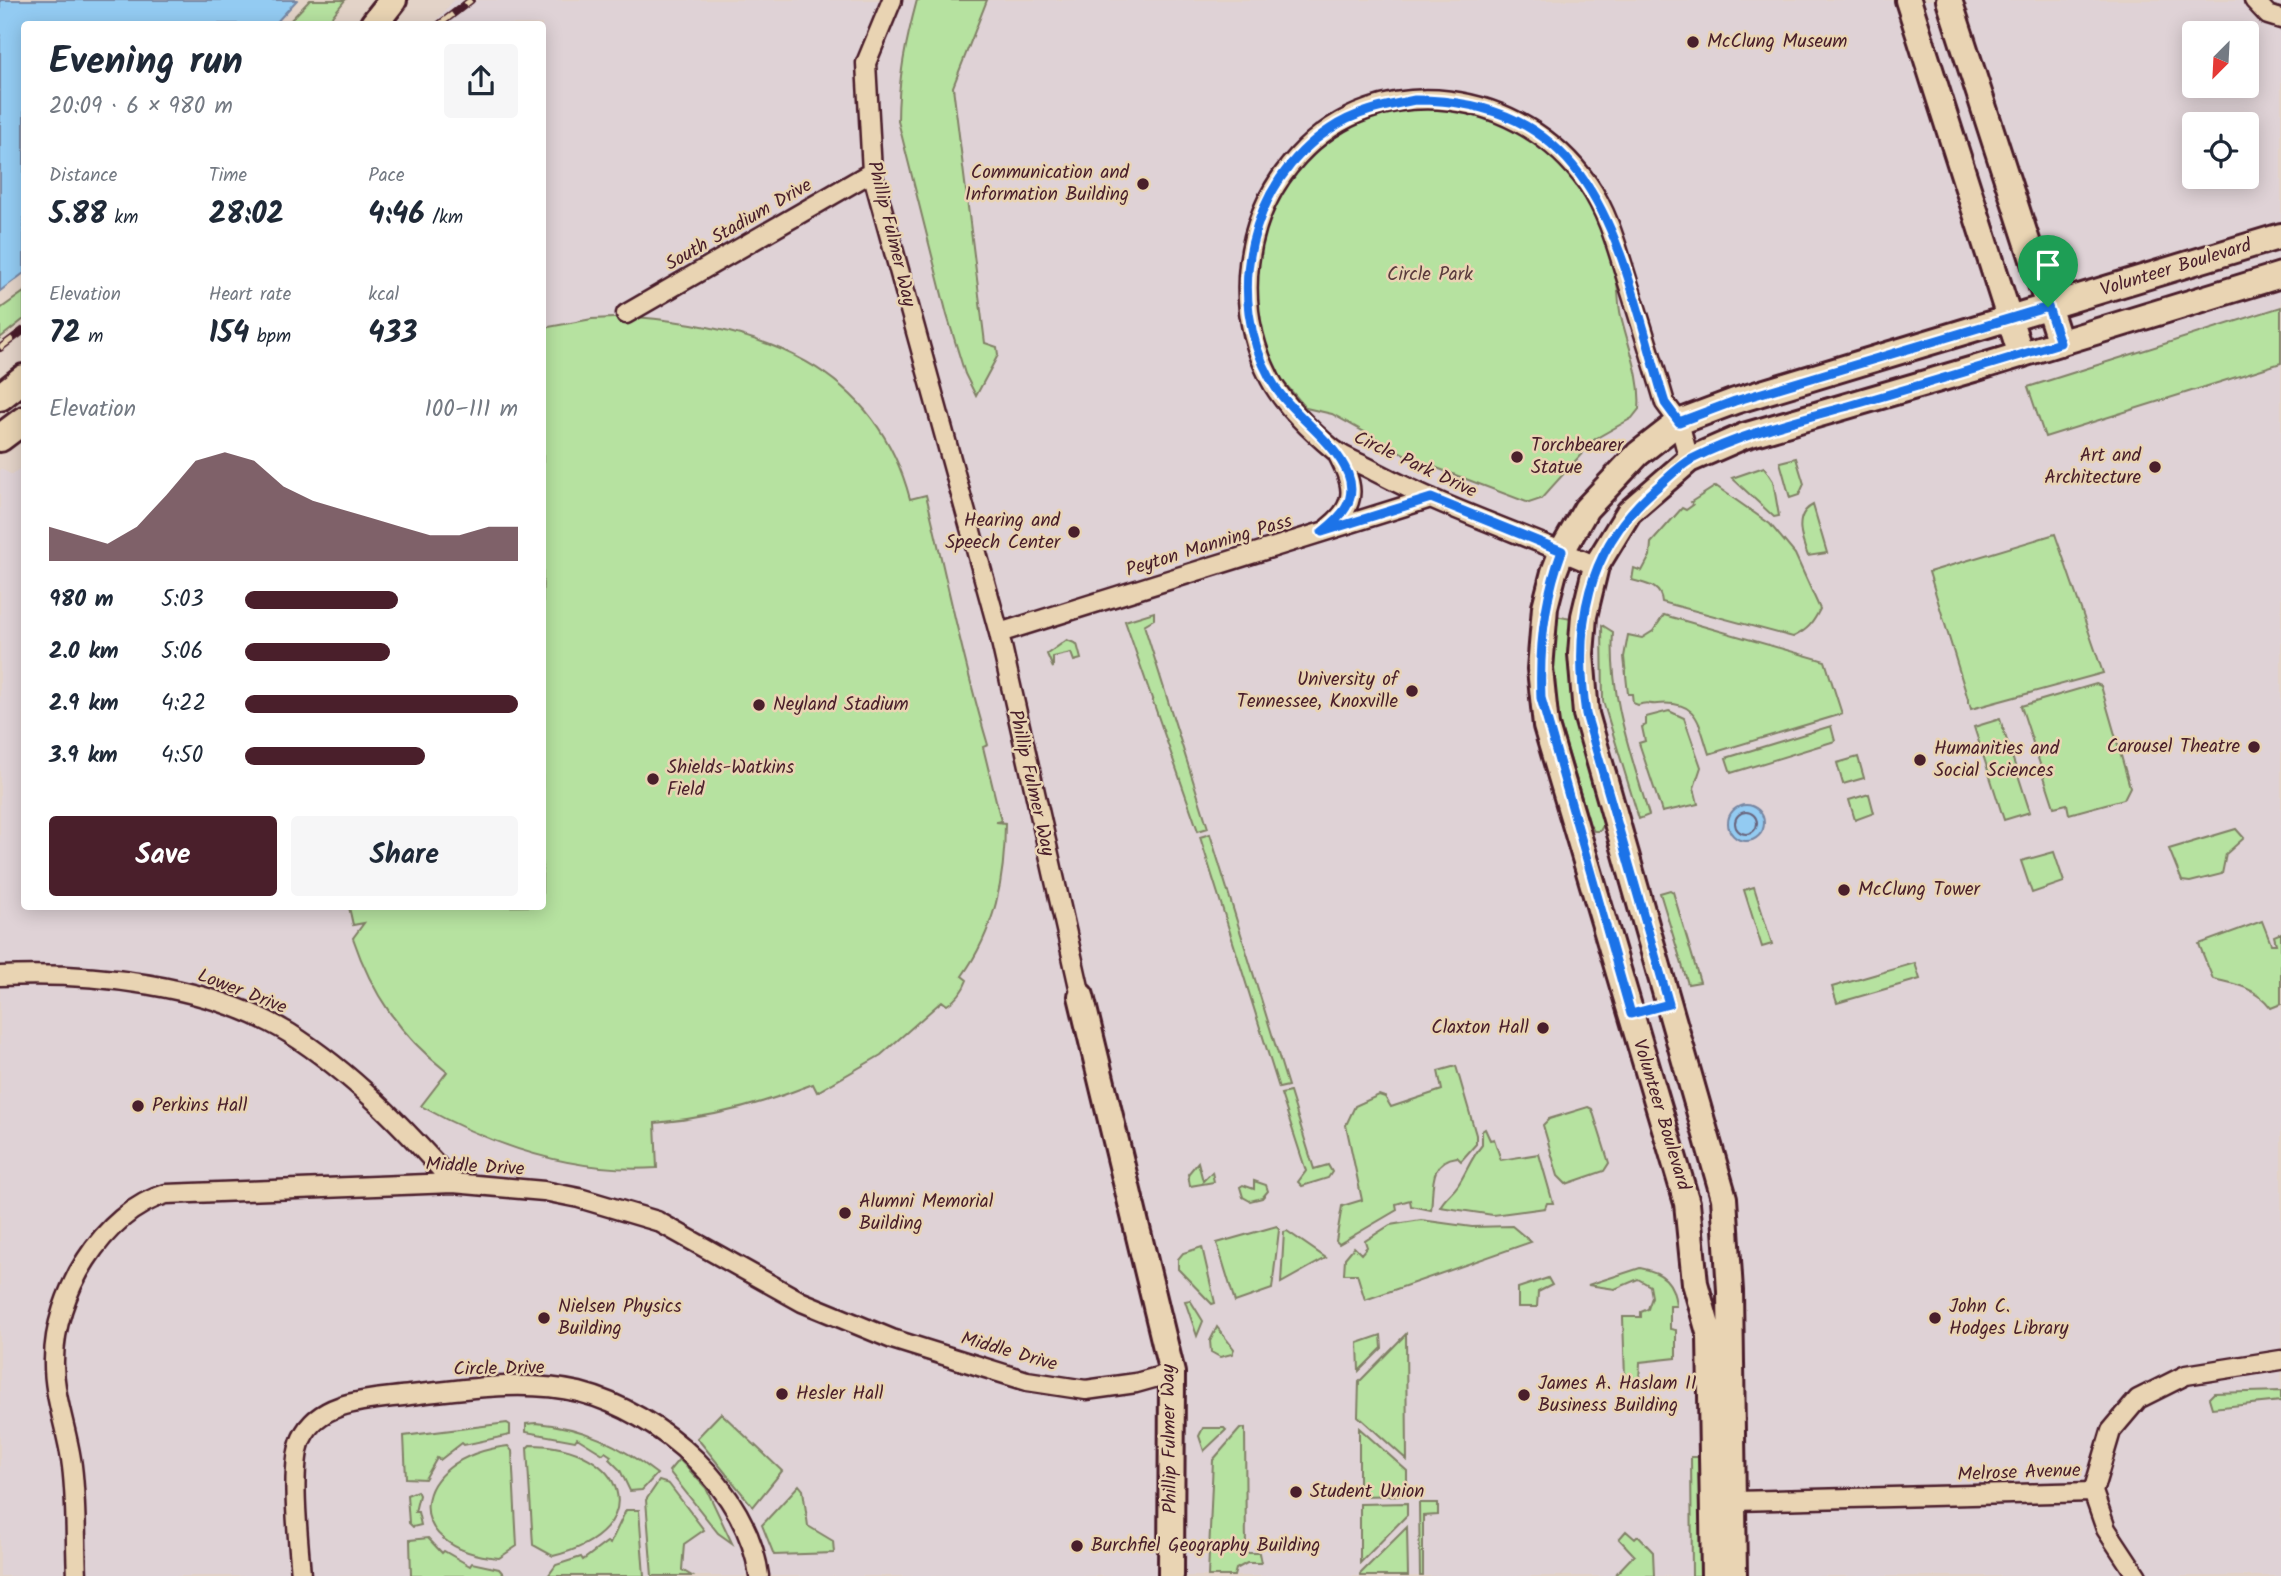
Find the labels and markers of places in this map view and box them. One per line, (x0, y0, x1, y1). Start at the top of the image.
place label: McClung Museum (1707, 27, 1847, 57)
marker: McClung Museum (1685, 34, 1701, 50)
place label: Communication and Information Building (965, 158, 1130, 210)
marker: Communication and Information Building (1135, 176, 1151, 192)
pin (2018, 235, 2078, 307)
place label: Torchbearer Statue (1531, 431, 1625, 483)
place label: Art and Architecture (2044, 441, 2142, 493)
marker: Torchbearer Statue (1509, 449, 1525, 465)
marker: Art and Architecture (2147, 459, 2163, 475)
place label: Hearing and Speech Center (945, 506, 1062, 558)
marker: Hearing and Speech Center (1066, 524, 1082, 540)
place label: University of Tennessee, Knoxville (1237, 665, 1400, 717)
marker: University of Tennessee, Knoxville (1404, 683, 1420, 699)
place label: Neyland Stadium (773, 690, 909, 720)
marker: Neyland Stadium (751, 697, 767, 713)
place label: Carousel Theatre (2107, 732, 2240, 762)
place label: Humanities and Social Sciences (1934, 734, 2060, 786)
marker: Carousel Theatre (2246, 739, 2262, 755)
marker: Humanities and Social Sciences (1912, 752, 1928, 768)
place label: Shields-Watkins Field (667, 753, 794, 805)
marker: Shields-Watkins Field (645, 771, 661, 787)
place label: McClung Tower (1858, 875, 1982, 905)
marker: McClung Tower (1836, 882, 1852, 898)
place label: Claxton Hall (1431, 1013, 1529, 1043)
marker: Claxton Hall (1535, 1020, 1551, 1036)
place label: Perkins Hall (152, 1091, 248, 1121)
marker: Perkins Hall (130, 1098, 146, 1114)
place label: Alumni Memorial Building (859, 1187, 994, 1239)
marker: Alumni Memorial Building (837, 1205, 853, 1221)
place label: Nielsen Physics Building (558, 1292, 682, 1344)
place label: John C. Hodges Library (1949, 1292, 2069, 1344)
marker: Nielsen Physics Building (536, 1310, 552, 1326)
marker: John C. Hodges Library (1927, 1310, 1943, 1326)
place label: James A. Haslam II Business Building (1538, 1369, 1697, 1421)
place label: Hesler Hall (796, 1379, 884, 1409)
marker: Hesler Hall (774, 1386, 790, 1402)
marker: James A. Haslam II Business Building (1516, 1387, 1532, 1403)
place label: Student Union (1310, 1477, 1424, 1507)
marker: Student Union (1288, 1484, 1304, 1500)
place label: Burchfiel Geography Building (1091, 1531, 1320, 1561)
marker: Burchfiel Geography Building (1069, 1538, 1085, 1554)

